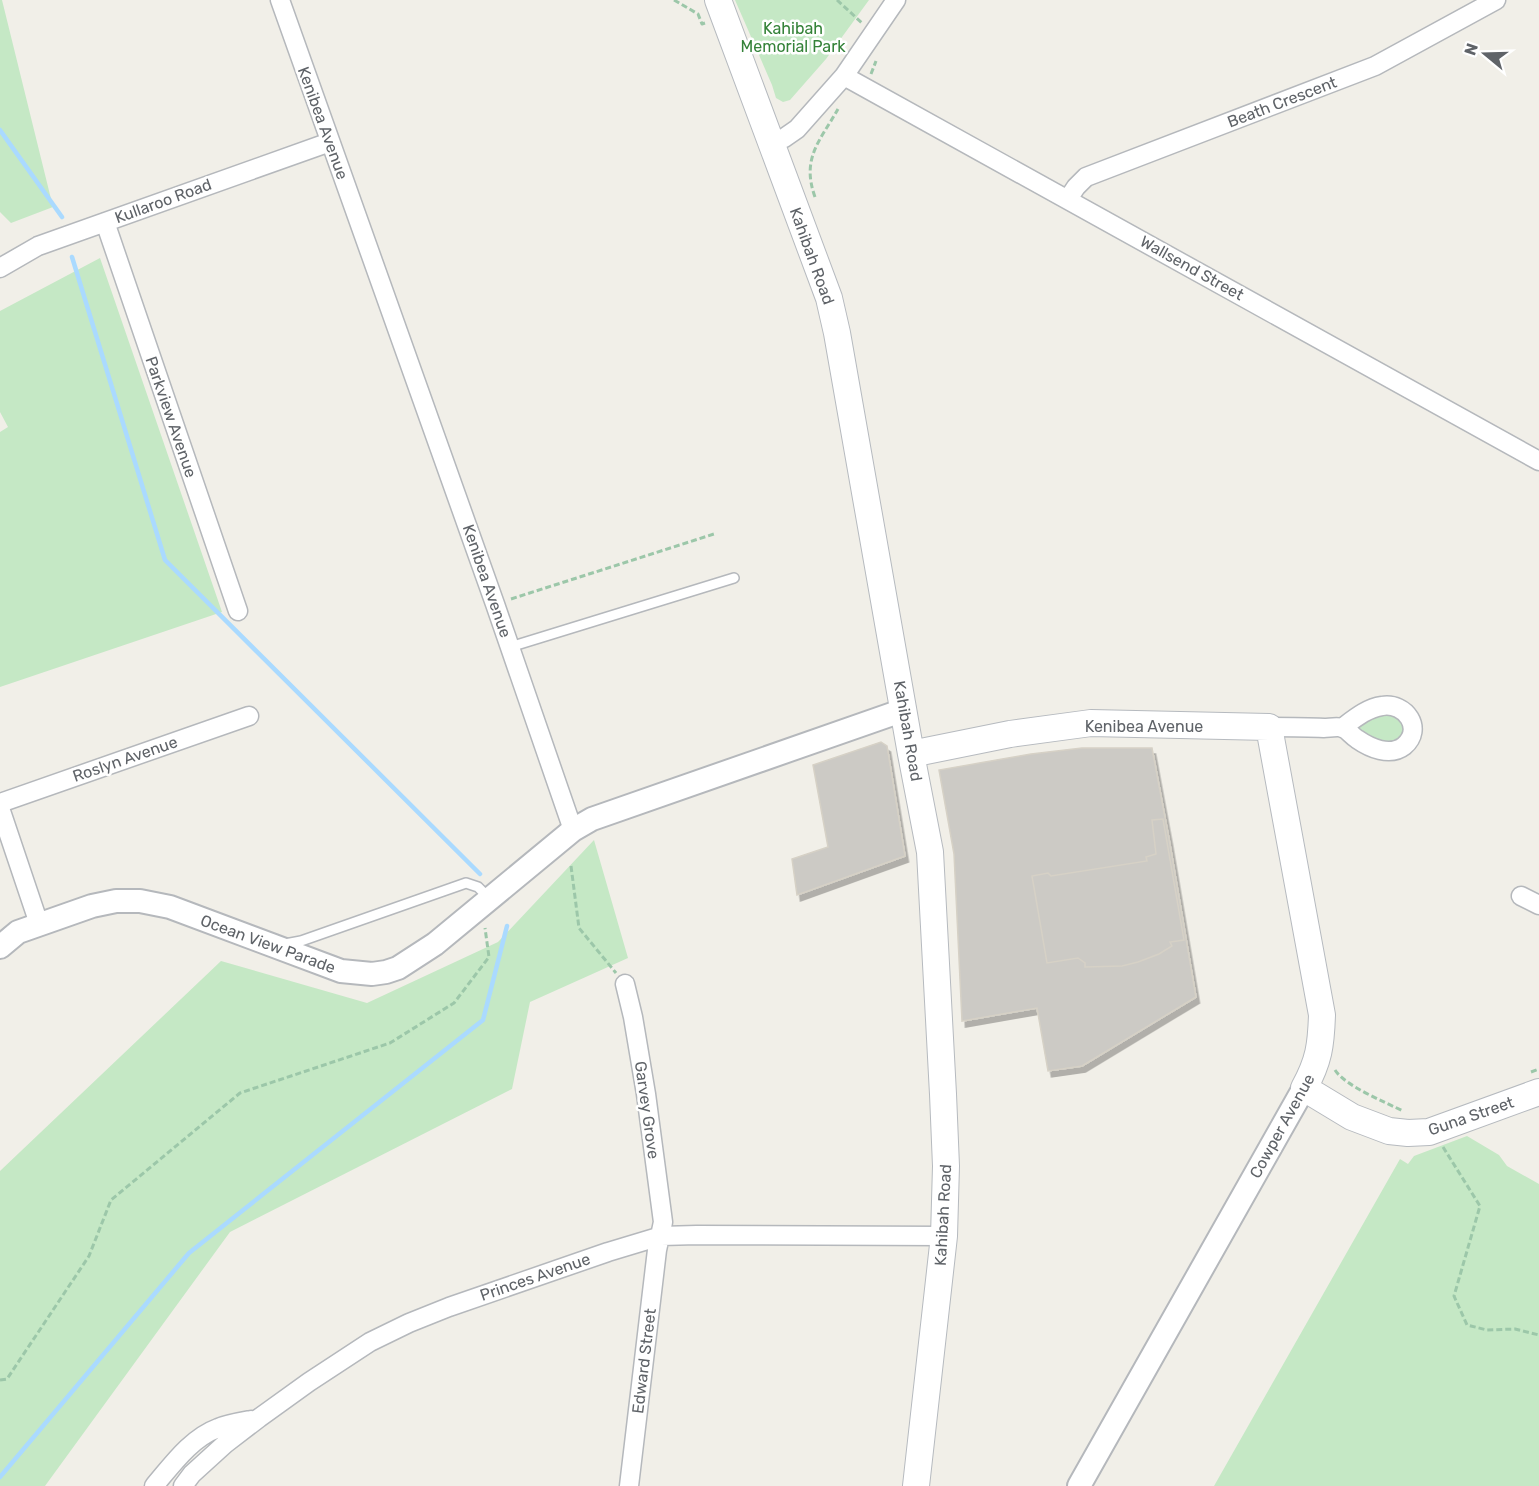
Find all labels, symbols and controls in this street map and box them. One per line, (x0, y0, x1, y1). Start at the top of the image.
park label: Kahibah Memorial Park (741, 19, 846, 56)
north arrow (1455, 24, 1515, 84)
text: N (1460, 41, 1482, 58)
street label: Kenibea Avenue (294, 64, 352, 182)
street label: Beath Crescent (1225, 72, 1339, 132)
street label: Kullaroo Road (112, 175, 214, 227)
street label: Kahibah Road (786, 205, 838, 307)
street label: Wallsend Street (1137, 232, 1247, 304)
street label: Parkview Avenue (141, 354, 201, 480)
street label: Kenibea Avenue (459, 522, 515, 640)
street label: Kahibah Road (890, 679, 926, 783)
street label: Kenibea Avenue (1085, 717, 1203, 736)
street label: Roslyn Avenue (70, 732, 180, 786)
street label: Ocean View Parade (198, 911, 338, 977)
street label: Garvey Grove (631, 1060, 663, 1160)
street label: Cowper Avenue (1246, 1071, 1318, 1181)
street label: Guna Street (1426, 1092, 1516, 1140)
street label: Kahibah Road (931, 1164, 955, 1266)
street label: Princes Avenue (477, 1249, 593, 1305)
street label: Edward Street (628, 1307, 660, 1415)

